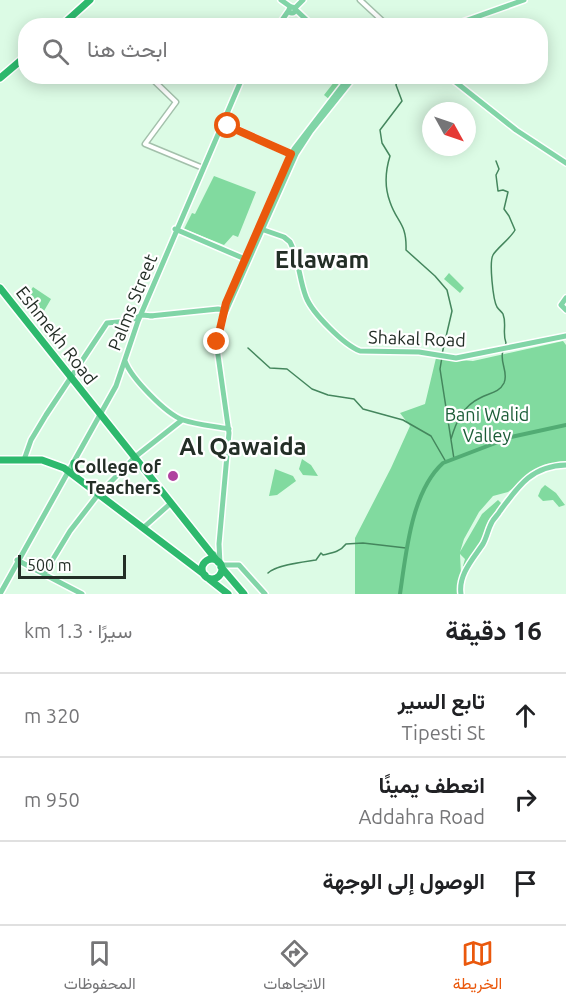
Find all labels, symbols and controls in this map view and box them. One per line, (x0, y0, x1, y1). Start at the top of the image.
search box (18, 18, 548, 84)
icon: search (39, 35, 72, 68)
text: ابحث هنا (87, 36, 168, 61)
north arrow (422, 102, 476, 156)
route start (214, 112, 240, 138)
district label: Ellawam (275, 246, 369, 273)
street label: Palms Street (104, 251, 160, 353)
street label: Eshmekh Road (13, 282, 101, 388)
street label: Shakal Road (368, 326, 466, 350)
route end (203, 328, 229, 354)
park label: Bani Walid Valley (445, 404, 529, 445)
district label: Al Qawaida (179, 433, 307, 460)
place label: College of Teachers (74, 456, 162, 497)
marker: College of Teachers (166, 469, 180, 483)
scale bar (18, 552, 126, 580)
text: 500 m (27, 556, 72, 574)
text: 16 دقيقة (445, 616, 542, 645)
text: سيرًا · 1.3 km (24, 619, 132, 642)
text: تابع السير (398, 688, 485, 713)
icon: ahead (509, 699, 542, 732)
text: 320 m (24, 704, 80, 727)
text: Tipesti St (402, 721, 485, 744)
text: انعطف يمينًا (378, 772, 485, 797)
icon: right (509, 783, 542, 816)
text: 950 m (24, 788, 80, 811)
text: Addahra Road (358, 805, 485, 828)
icon: arrive (509, 867, 542, 900)
text: الوصول إلى الوجهة (322, 868, 485, 893)
tab: المحفوظات (64, 937, 136, 998)
tab: الاتجاهات (263, 937, 325, 998)
tab: الخريطة (453, 937, 502, 998)

